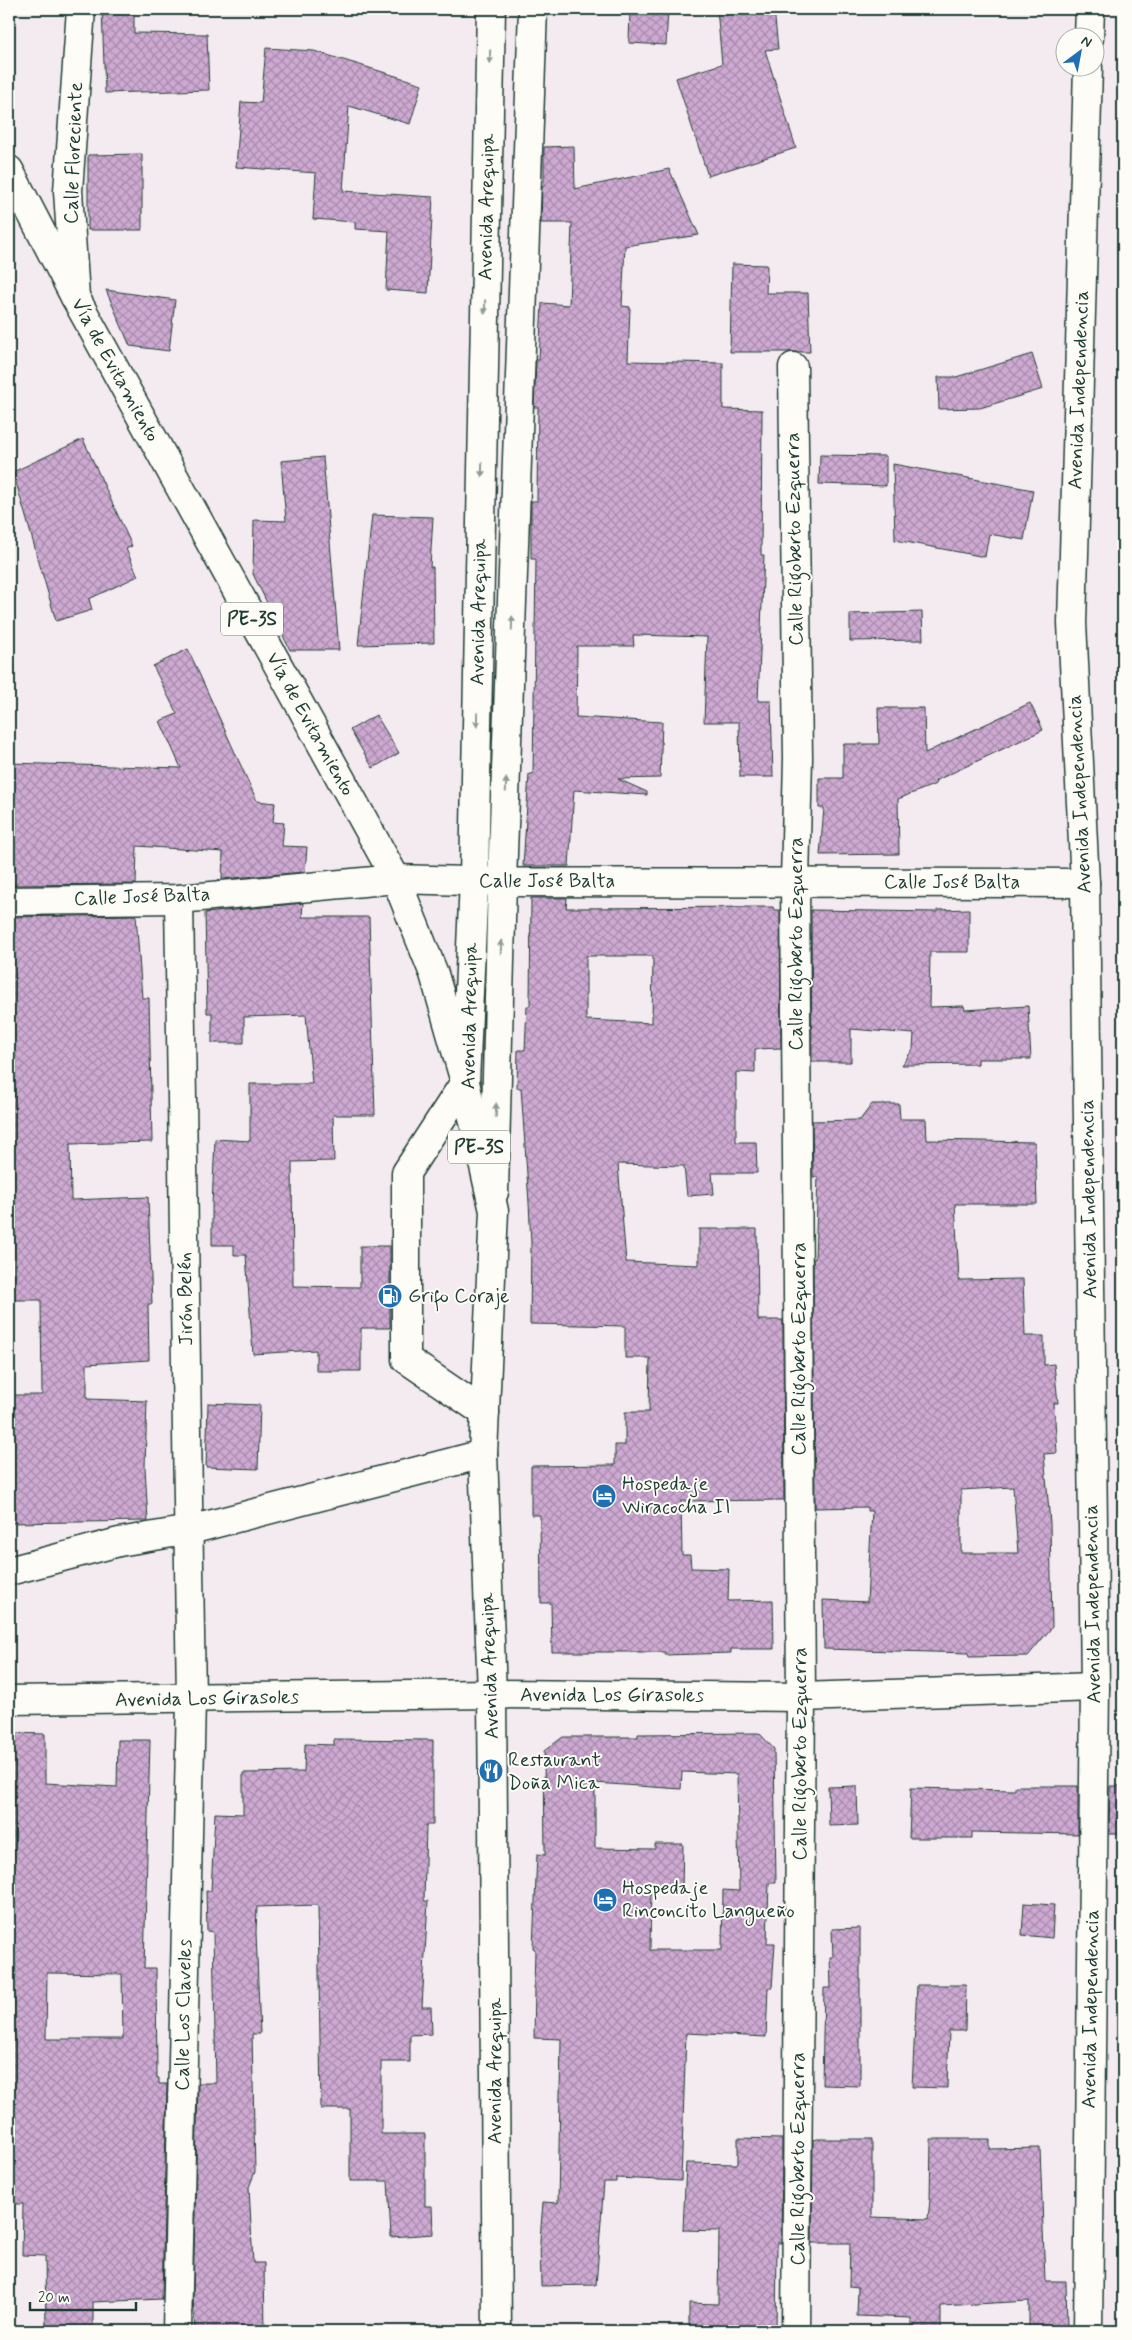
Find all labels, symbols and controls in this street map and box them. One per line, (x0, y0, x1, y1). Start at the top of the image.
north arrow (1054, 28, 1104, 78)
text: N (1078, 32, 1095, 52)
one-way arrow (486, 50, 494, 66)
street label: Calle Floreciente (58, 81, 90, 224)
street label: Avenida Arequipa (472, 132, 502, 281)
street label: Avenida Independencia (1062, 290, 1096, 490)
street label: Vía de Evitamiento (64, 293, 166, 447)
one-way arrow (481, 300, 489, 316)
street label: Calle Rigoberto Ezquerra (780, 432, 812, 646)
one-way arrow (478, 462, 486, 478)
street label: Avenida Arequipa (464, 537, 494, 686)
road number: PE-3S (221, 602, 283, 636)
one-way arrow (508, 614, 516, 630)
street label: Vía de Evitamiento (259, 647, 361, 801)
street label: Avenida Independencia (1061, 694, 1099, 894)
one-way arrow (473, 712, 481, 728)
one-way arrow (502, 777, 510, 793)
street label: Calle Rigoberto Ezquerra (783, 837, 812, 1051)
street label: Calle José Balta (479, 868, 615, 895)
street label: Calle José Balta (884, 869, 1020, 896)
street label: Calle José Balta (73, 881, 211, 913)
one-way arrow (497, 939, 505, 955)
street label: Avenida Arequipa (455, 941, 485, 1090)
street label: Avenida Independencia (1074, 1099, 1104, 1299)
one-way arrow (493, 1102, 501, 1118)
road number: PE-3S (448, 1130, 510, 1164)
street label: Calle Rigoberto Ezquerra (786, 1242, 815, 1456)
street label: Jirón Belén (172, 1252, 200, 1346)
fuel station icon: Grifo Coraje (377, 1283, 403, 1309)
place label: Grifo Coraje (408, 1283, 509, 1312)
place label: Hospedaje Wiracocha II (622, 1471, 731, 1521)
hotel icon: Hospedaje Wiracocha II (591, 1483, 617, 1509)
street label: Avenida Independencia (1078, 1504, 1108, 1704)
street label: Avenida Arequipa (474, 1591, 506, 1740)
street label: Calle Rigoberto Ezquerra (787, 1647, 816, 1861)
street label: Avenida Los Girasoles (520, 1682, 704, 1709)
street label: Avenida Los Girasoles (115, 1684, 299, 1714)
place label: Restaurant Doña Mica (508, 1747, 601, 1797)
restaurant icon: Restaurant Doña Mica (478, 1758, 504, 1784)
place label: Hospedaje Rinconcito Langueño (622, 1875, 795, 1926)
hotel icon: Hospedaje Rinconcito Langueño (592, 1887, 618, 1913)
street label: Avenida Independencia (1076, 1909, 1106, 2109)
street label: Calle Los Claveles (169, 1939, 199, 2091)
street label: Avenida Arequipa (482, 1997, 509, 2144)
street label: Calle Rigoberto Ezquerra (785, 2052, 814, 2266)
scale bar (30, 2280, 136, 2312)
text: 20 m (38, 2288, 70, 2308)

